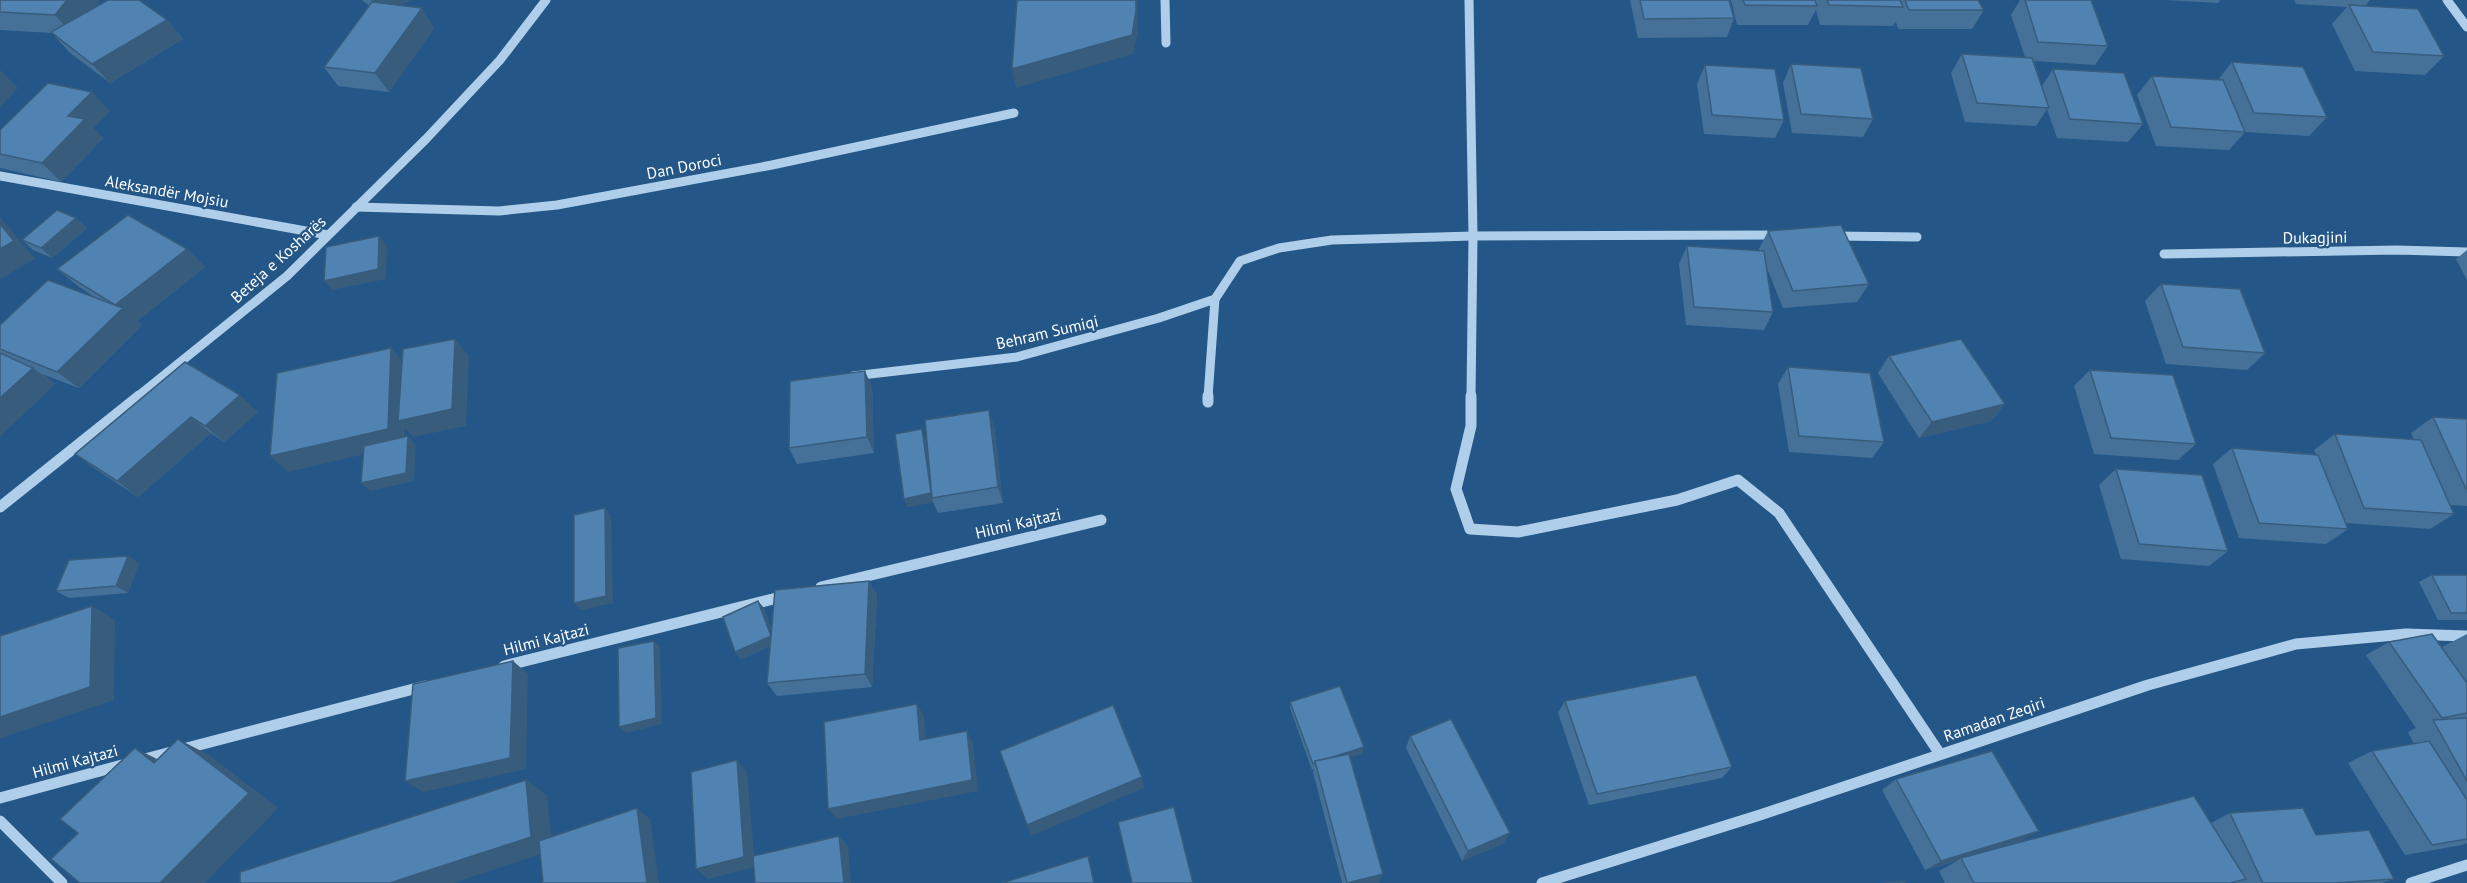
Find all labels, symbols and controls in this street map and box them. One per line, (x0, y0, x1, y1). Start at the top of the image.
street label: Dan Doroci (645, 149, 723, 183)
street label: Aleksandër Mojsiu (104, 170, 230, 212)
street label: Beteja e Kosharës (226, 211, 330, 307)
street label: Dukagjini (2282, 226, 2348, 248)
street label: Behram Sumiqi (994, 311, 1100, 353)
street label: Hilmi Kajtazi (973, 503, 1063, 543)
street label: Hilmi Kajtazi (501, 619, 591, 659)
street label: Ramadan Zeqiri (1941, 692, 2047, 746)
street label: Hilmi Kajtazi (30, 740, 120, 782)

